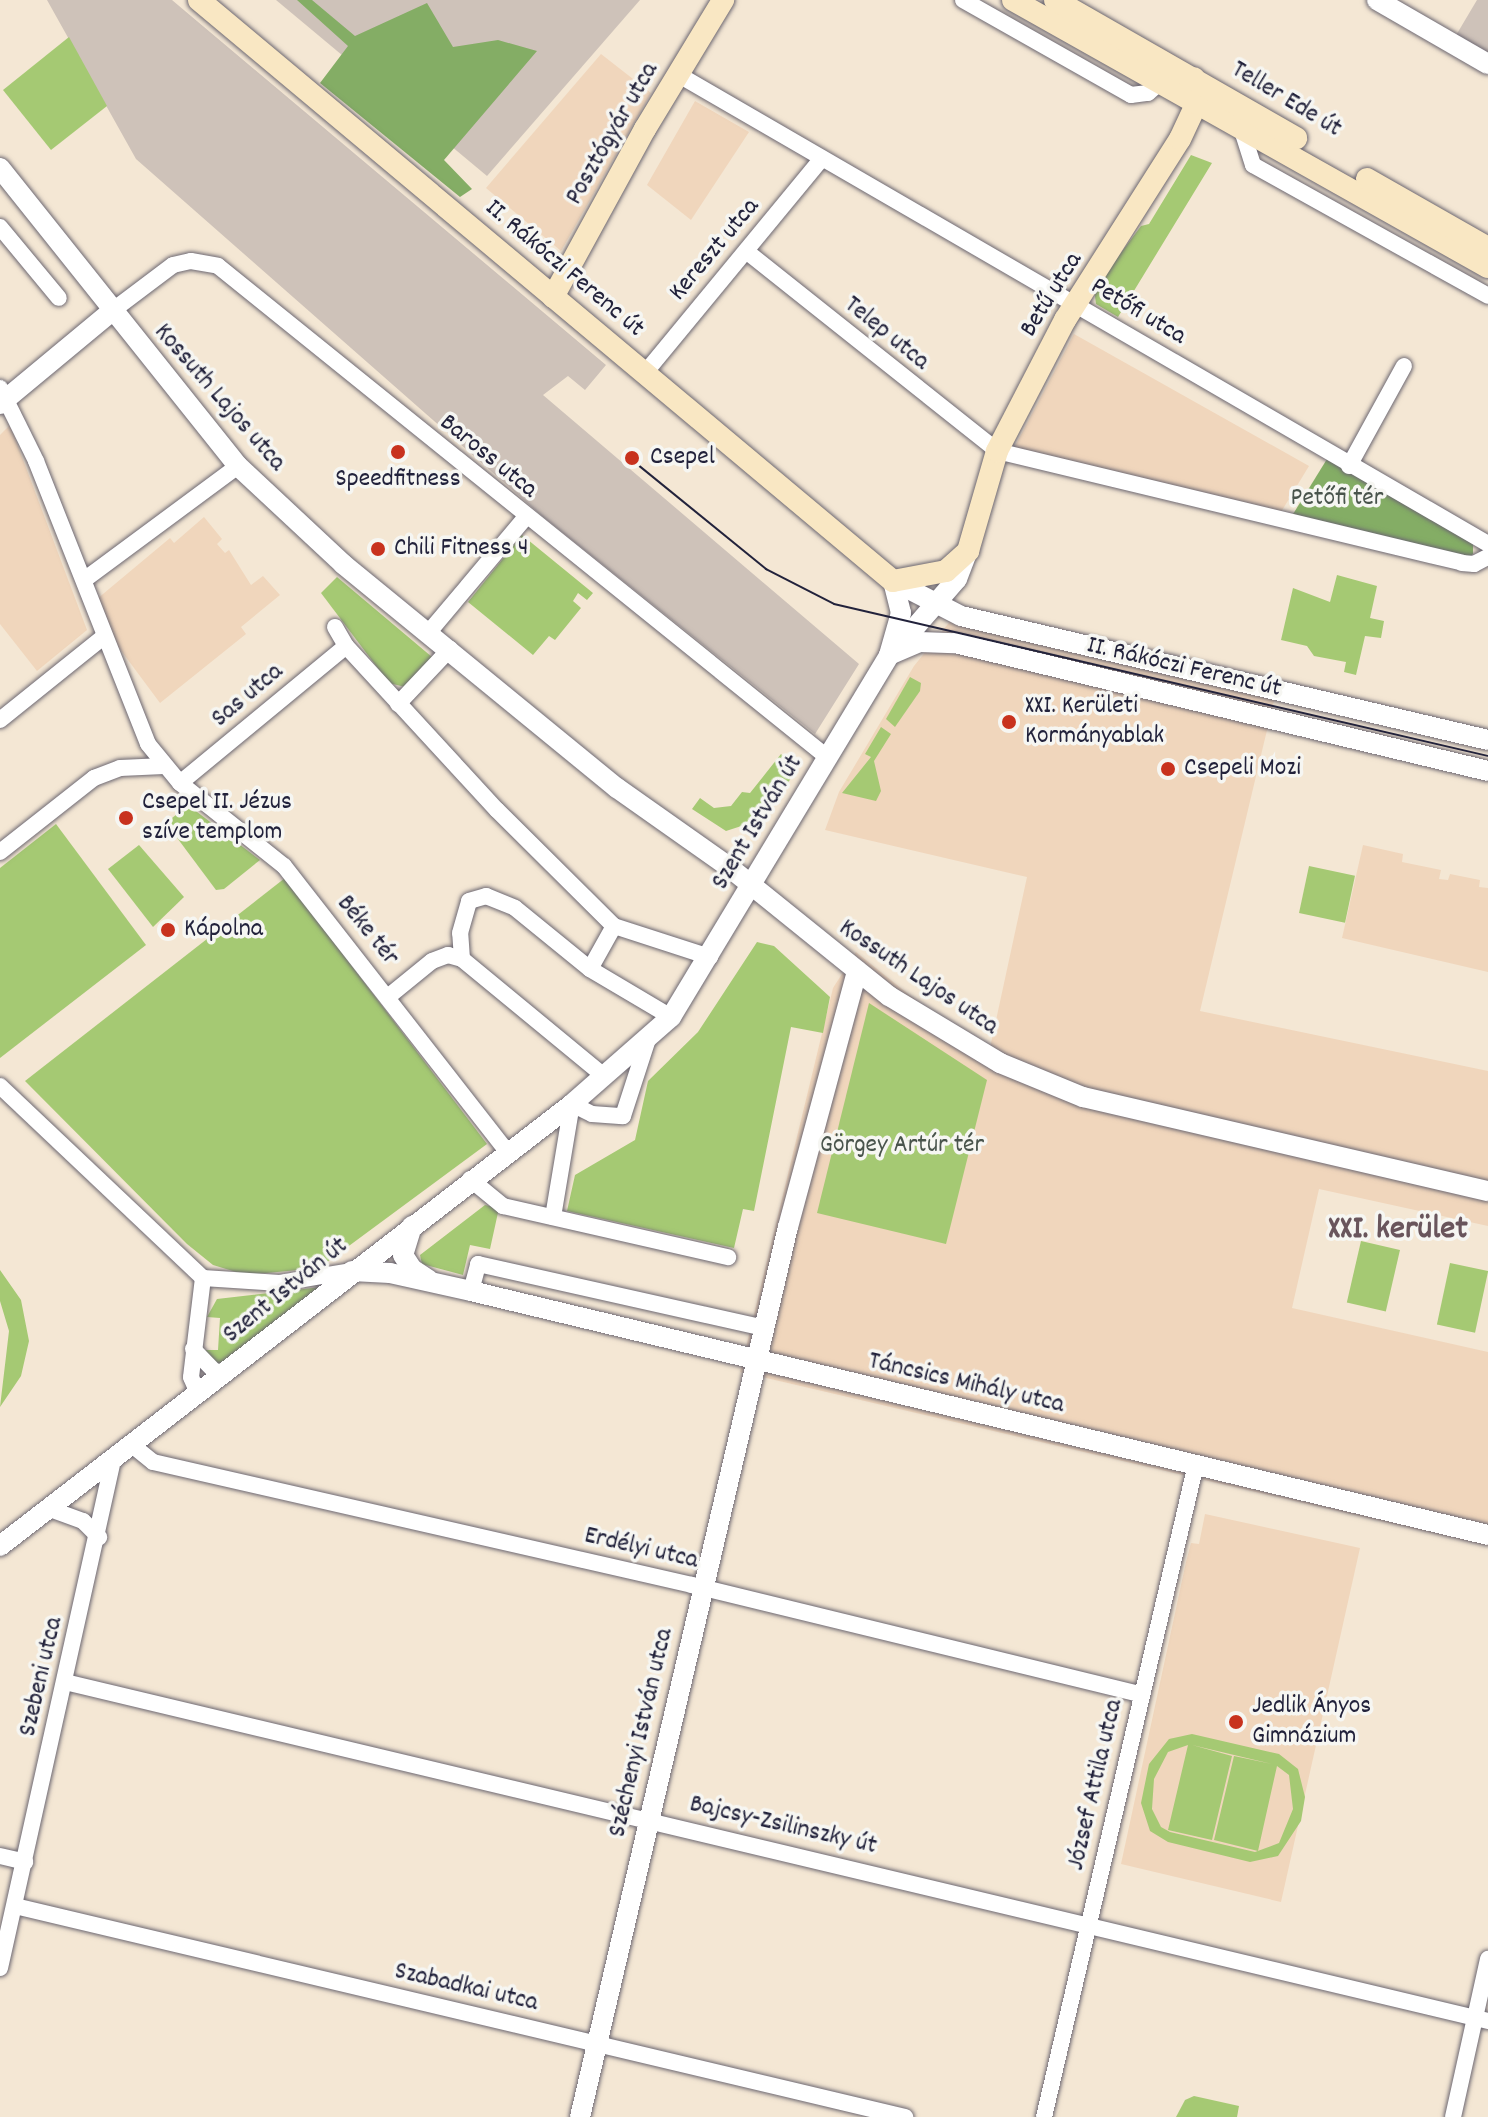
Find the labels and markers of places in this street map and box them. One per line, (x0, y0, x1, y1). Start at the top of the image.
place label: Csepel (650, 442, 715, 474)
marker: Speedfitness (389, 443, 407, 461)
marker: Csepel (621, 447, 643, 469)
place label: Speedfitness (335, 464, 461, 496)
place label: Chili Fitness 4 (394, 533, 528, 565)
marker: Chili Fitness 4 (369, 540, 387, 558)
place label: XXI. Kerületi Kormányablak (1025, 691, 1164, 752)
marker: XXI. Kerületi Kormányablak (1000, 713, 1018, 731)
place label: Csepeli Mozi (1184, 753, 1301, 785)
marker: Csepeli Mozi (1159, 760, 1177, 778)
place label: Csepel II. Jézus szíve templom (142, 787, 292, 848)
marker: Csepel II. Jézus szíve templom (117, 809, 135, 827)
place label: Kápolna (184, 914, 263, 946)
marker: Kápolna (159, 921, 177, 939)
place label: Jedlik Ányos Gimnázium (1252, 1691, 1371, 1752)
marker: Jedlik Ányos Gimnázium (1227, 1713, 1245, 1731)

